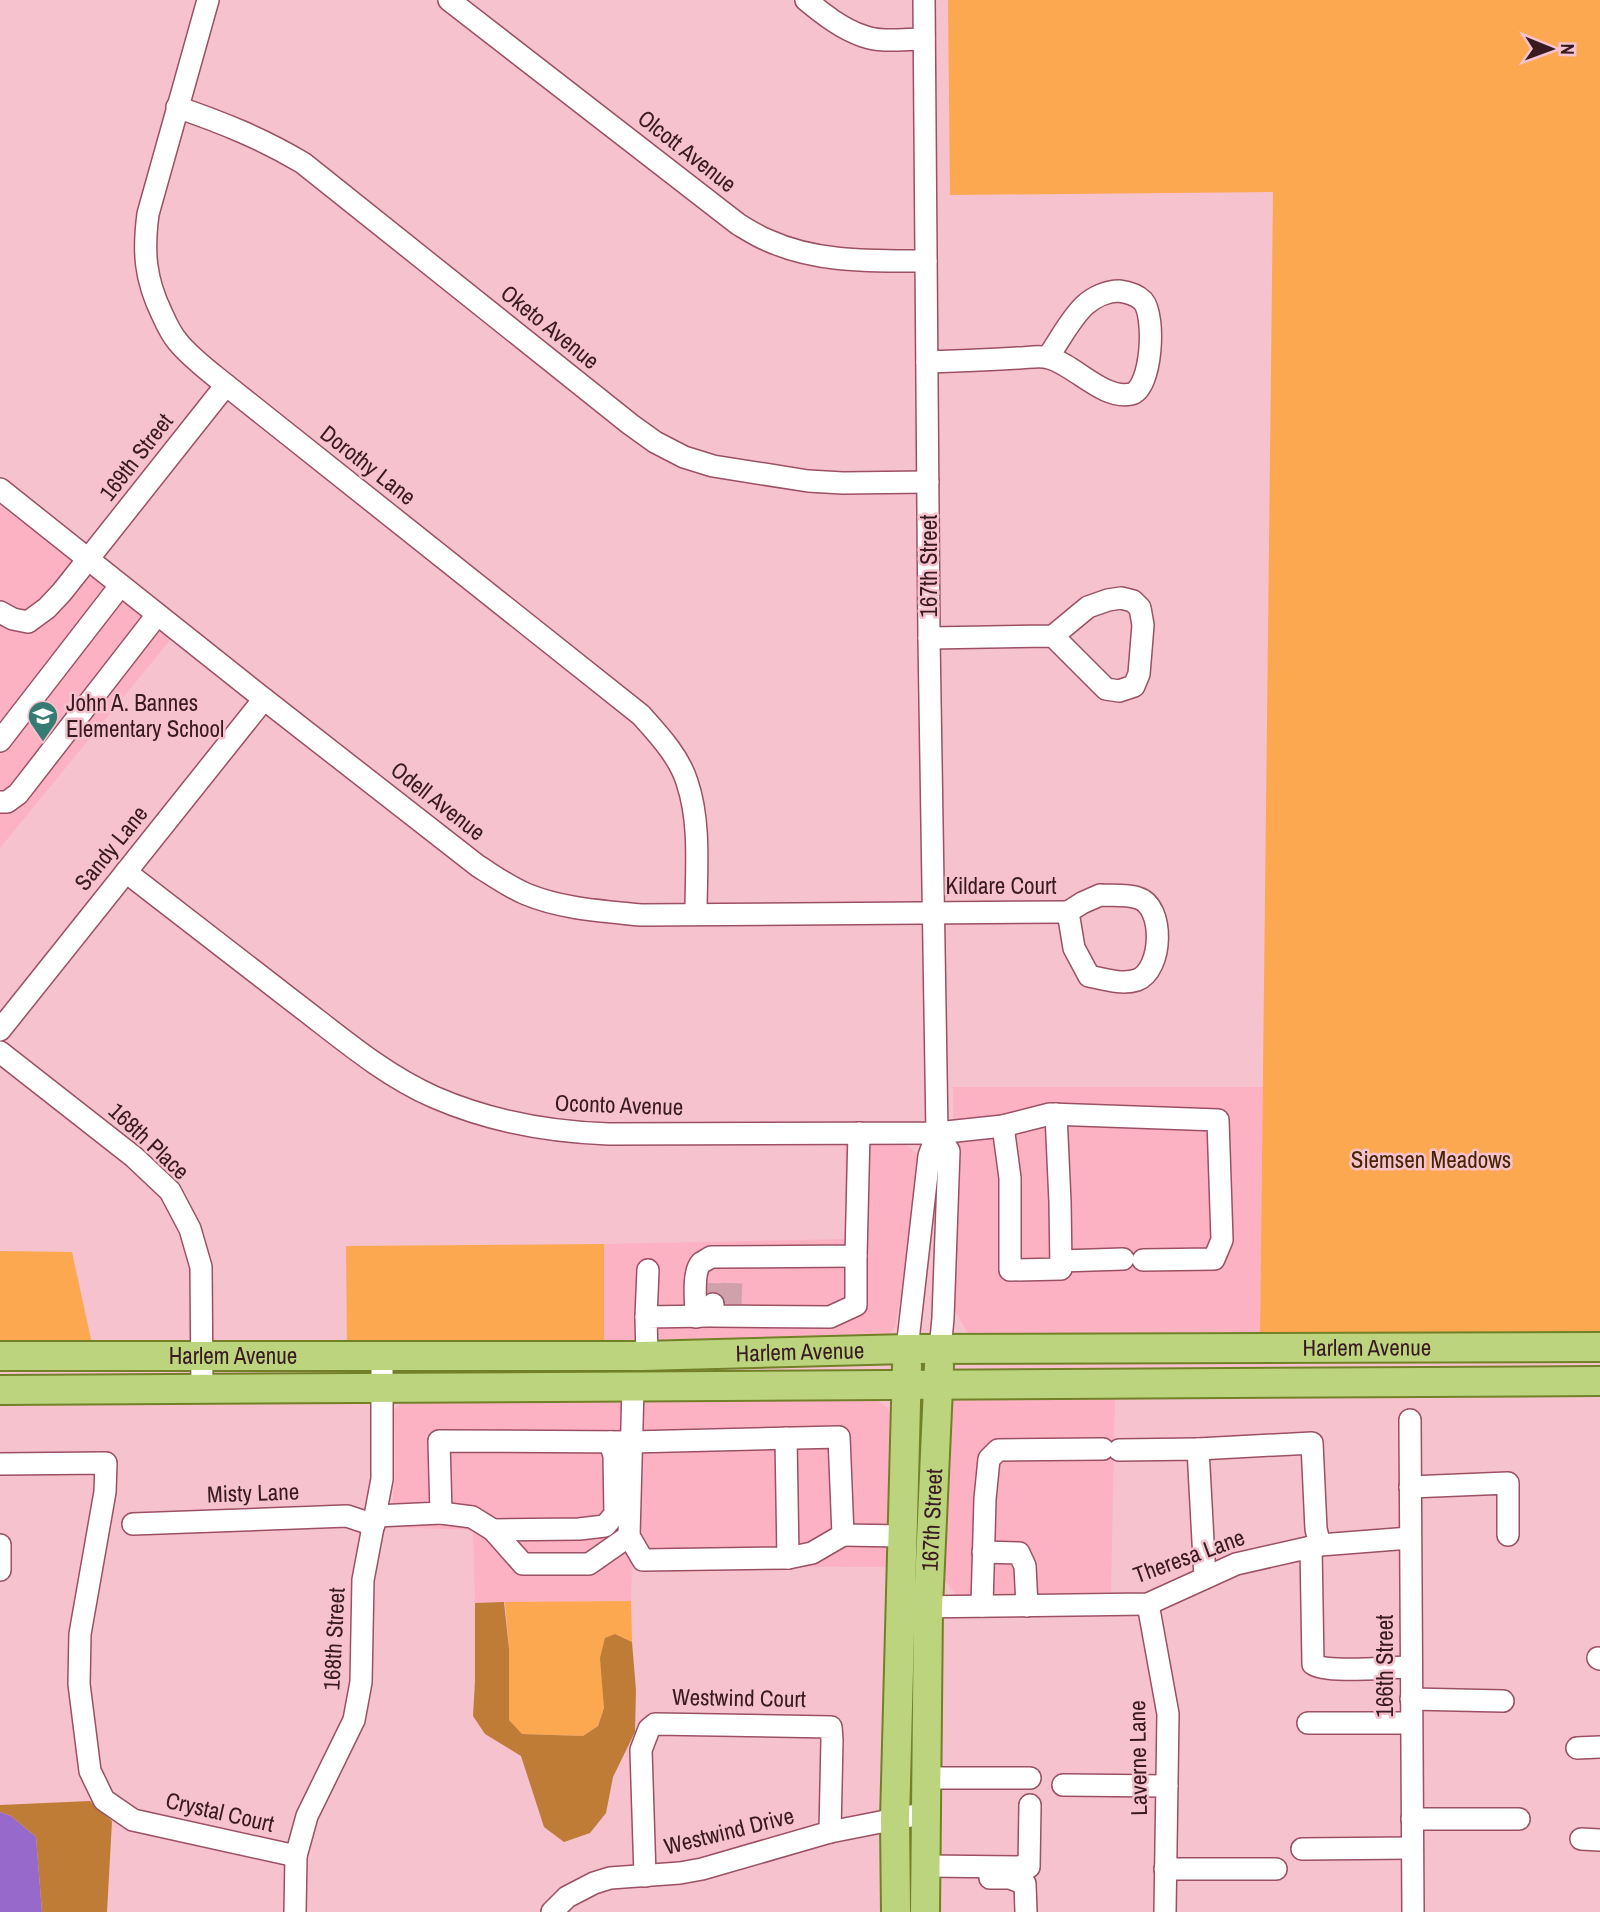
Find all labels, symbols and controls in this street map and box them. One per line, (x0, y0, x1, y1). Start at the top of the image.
north arrow (1516, 14, 1586, 84)
text: N (1555, 43, 1581, 55)
street label: Olcott Avenue (632, 102, 743, 199)
street label: Oketo Avenue (495, 277, 606, 376)
street label: 169th Street (92, 407, 179, 507)
street label: Dorothy Lane (314, 418, 422, 512)
street label: 167th Street (913, 515, 944, 617)
place label: John A. Bannes Elementary School (66, 687, 224, 744)
school or university icon: John A. Bannes Elementary School (26, 699, 60, 743)
street label: Odell Avenue (385, 754, 492, 847)
street label: Sandy Lane (67, 799, 154, 897)
street label: Kildare Court (945, 870, 1057, 901)
street label: Oconto Avenue (554, 1087, 684, 1122)
street label: 168th Place (102, 1095, 196, 1186)
park label: Siemsen Meadows (1351, 1144, 1511, 1175)
street label: Harlem Avenue (1302, 1331, 1431, 1363)
street label: Harlem Avenue (735, 1334, 865, 1369)
street label: Harlem Avenue (169, 1340, 297, 1371)
street label: 167th Street (914, 1468, 949, 1572)
street label: Misty Lane (206, 1475, 300, 1510)
street label: Theresa Lane (1129, 1521, 1249, 1590)
street label: 168th Street (315, 1587, 352, 1691)
street label: 166th Street (1369, 1615, 1400, 1717)
street label: Westwind Court (672, 1681, 806, 1714)
street label: Laverne Lane (1121, 1700, 1154, 1816)
street label: Crystal Court (163, 1784, 277, 1839)
street label: Westwind Drive (661, 1799, 797, 1862)

